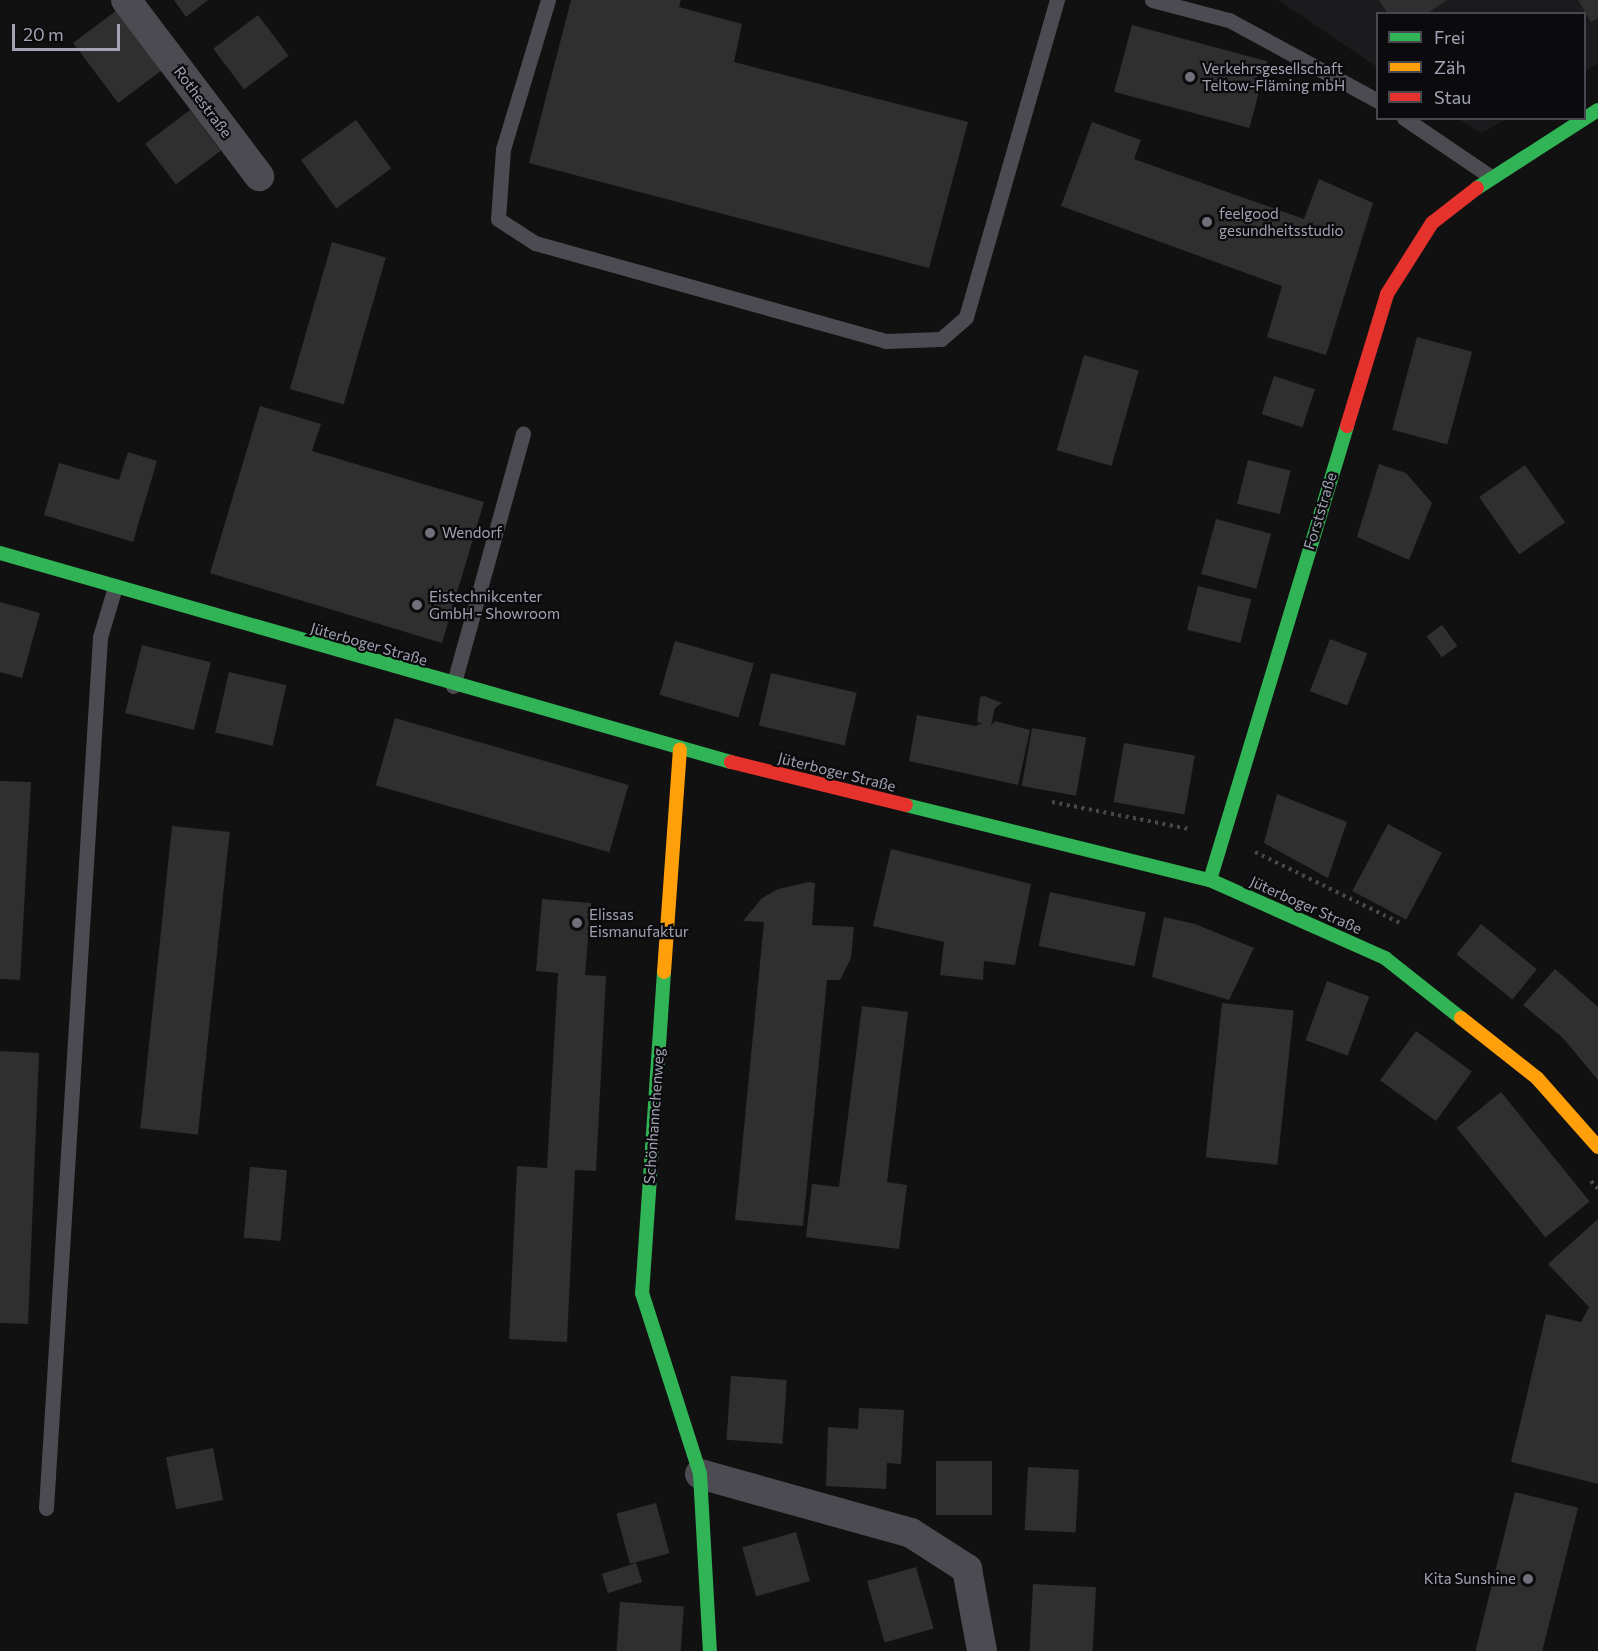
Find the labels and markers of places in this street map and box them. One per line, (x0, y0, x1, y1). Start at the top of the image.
place label: Verkehrsgesellschaft Teltow-Fläming mbH (1202, 59, 1345, 94)
marker: Verkehrsgesellschaft Teltow-Fläming mbH (1183, 70, 1197, 84)
place label: feelgood gesundheitsstudio (1219, 204, 1343, 239)
marker: feelgood gesundheitsstudio (1200, 215, 1214, 229)
place label: Wendorf (442, 524, 502, 542)
marker: Wendorf (423, 526, 437, 540)
place label: Eistechnikcenter GmbH - Showroom (429, 587, 560, 622)
marker: Eistechnikcenter GmbH - Showroom (410, 598, 424, 612)
place label: Elissas Eismanufaktur (589, 905, 689, 940)
marker: Elissas Eismanufaktur (570, 916, 584, 930)
place label: Kita Sunshine (1424, 1570, 1516, 1588)
marker: Kita Sunshine (1521, 1572, 1535, 1586)

